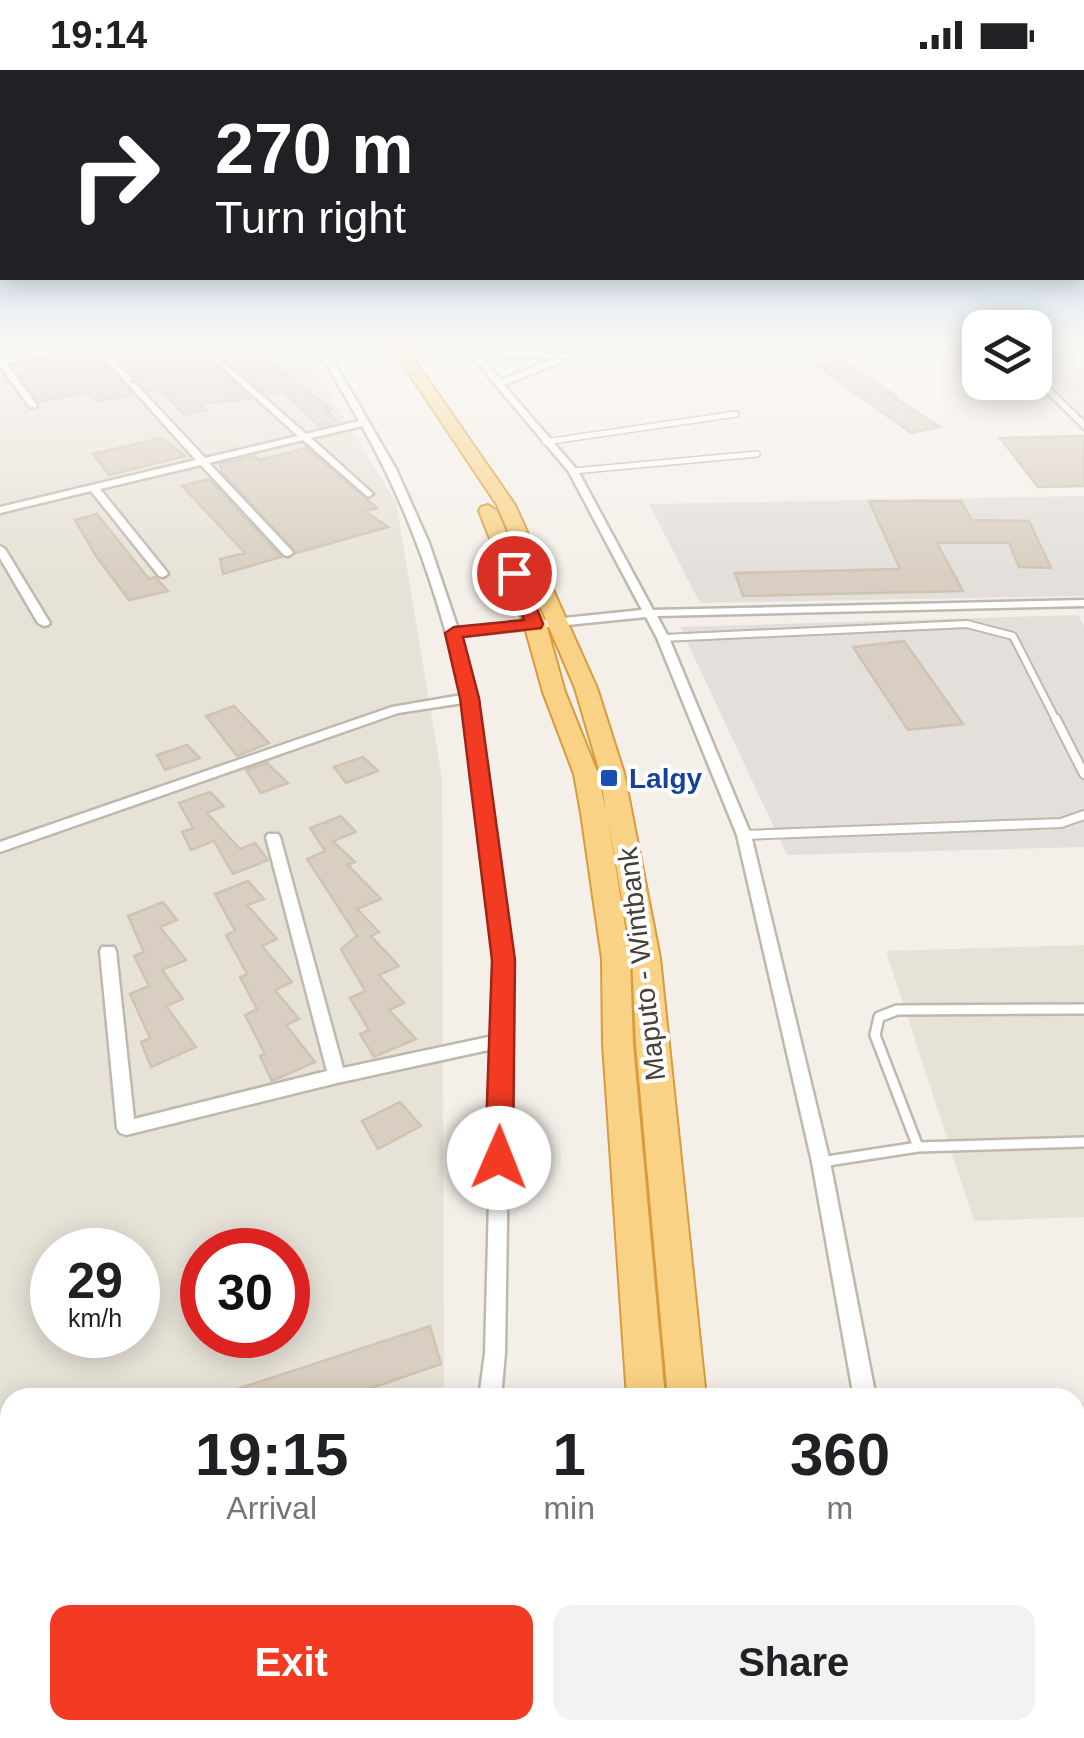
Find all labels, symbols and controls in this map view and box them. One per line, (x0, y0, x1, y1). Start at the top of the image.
text: 19:14 (50, 14, 147, 56)
icon: right (50, 110, 180, 240)
text: 270 m (215, 110, 413, 188)
text: Turn right (215, 192, 406, 243)
map controls (962, 310, 1052, 400)
button: layers (962, 310, 1052, 400)
pin (472, 531, 557, 616)
icon: arrive (487, 546, 542, 601)
place label: Lalgy (629, 763, 703, 794)
marker: Lalgy (598, 767, 620, 789)
street label: Maputo - Wintbank (612, 844, 671, 1082)
position arrow (447, 1106, 551, 1210)
speed limit sign: 30 (180, 1228, 310, 1358)
text: 29 (67, 1253, 123, 1309)
text: km/h (68, 1304, 122, 1332)
text: 19:15 (195, 1421, 348, 1488)
text: 1 (552, 1421, 586, 1488)
text: 360 (790, 1421, 890, 1488)
text: Arrival (226, 1490, 317, 1526)
text: min (543, 1490, 595, 1526)
text: m (827, 1490, 853, 1526)
button: Exit (50, 1605, 533, 1720)
button: Share (553, 1605, 1035, 1720)

